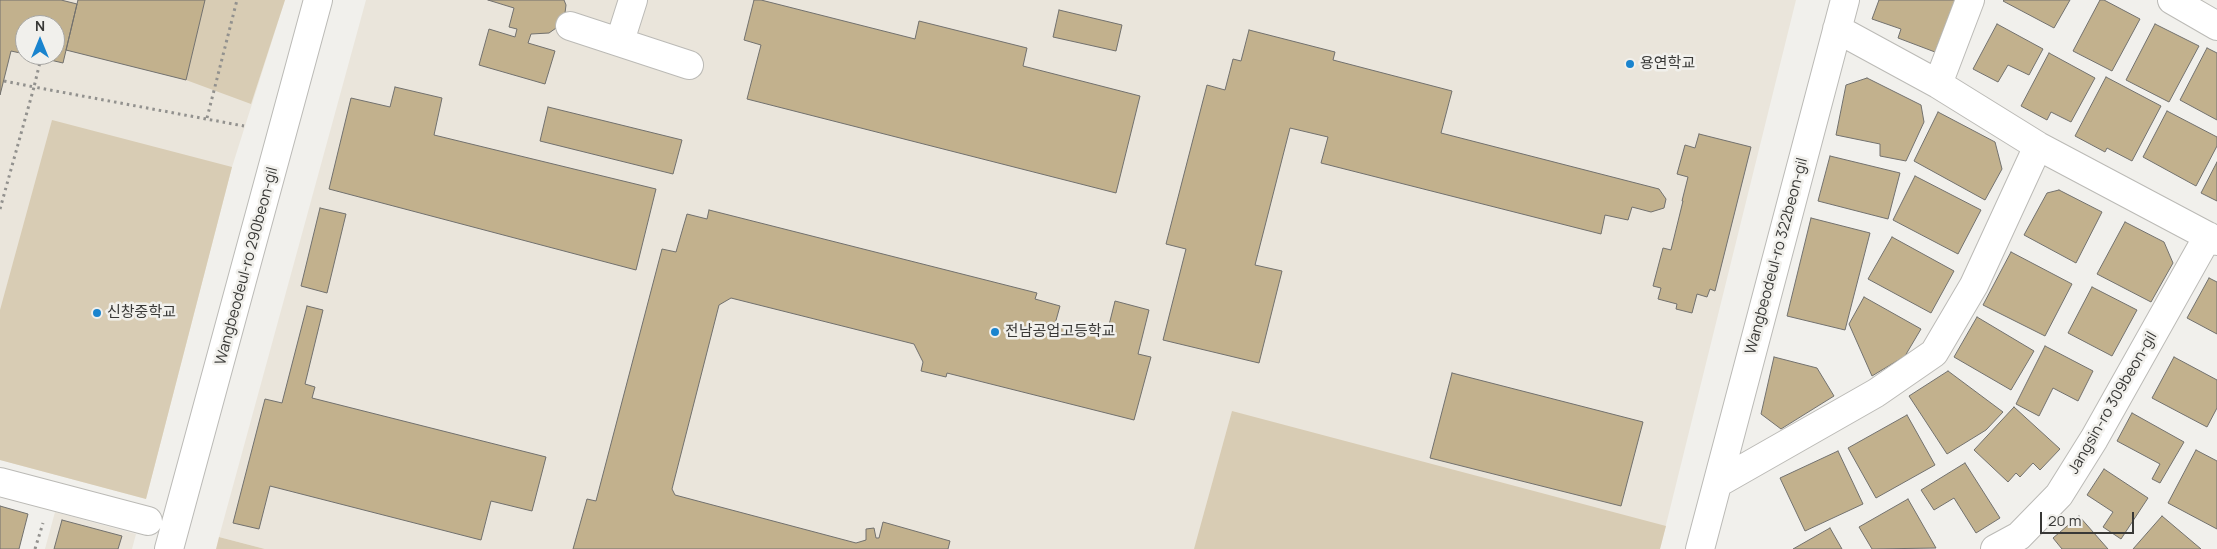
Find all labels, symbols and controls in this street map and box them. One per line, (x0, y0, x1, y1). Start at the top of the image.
north arrow (15, 15, 65, 65)
text: N (35, 16, 45, 35)
place label: 용연학교 (1640, 55, 1695, 73)
marker: 용연학교 (1624, 58, 1636, 70)
street label: Wangbeodeul-ro 322beon-gil (1742, 156, 1812, 356)
street label: Wangbeodeul-ro 290beon-gil (212, 165, 282, 367)
place label: 신창중학교 (107, 304, 176, 322)
marker: 신창중학교 (91, 307, 103, 319)
place label: 전남공업고등학교 (1005, 323, 1115, 341)
marker: 전남공업고등학교 (989, 326, 1001, 338)
street label: Jangsin-ro 309beon-gil (2065, 329, 2161, 477)
scale bar (2042, 502, 2136, 534)
text: 20 m (2048, 510, 2081, 531)

